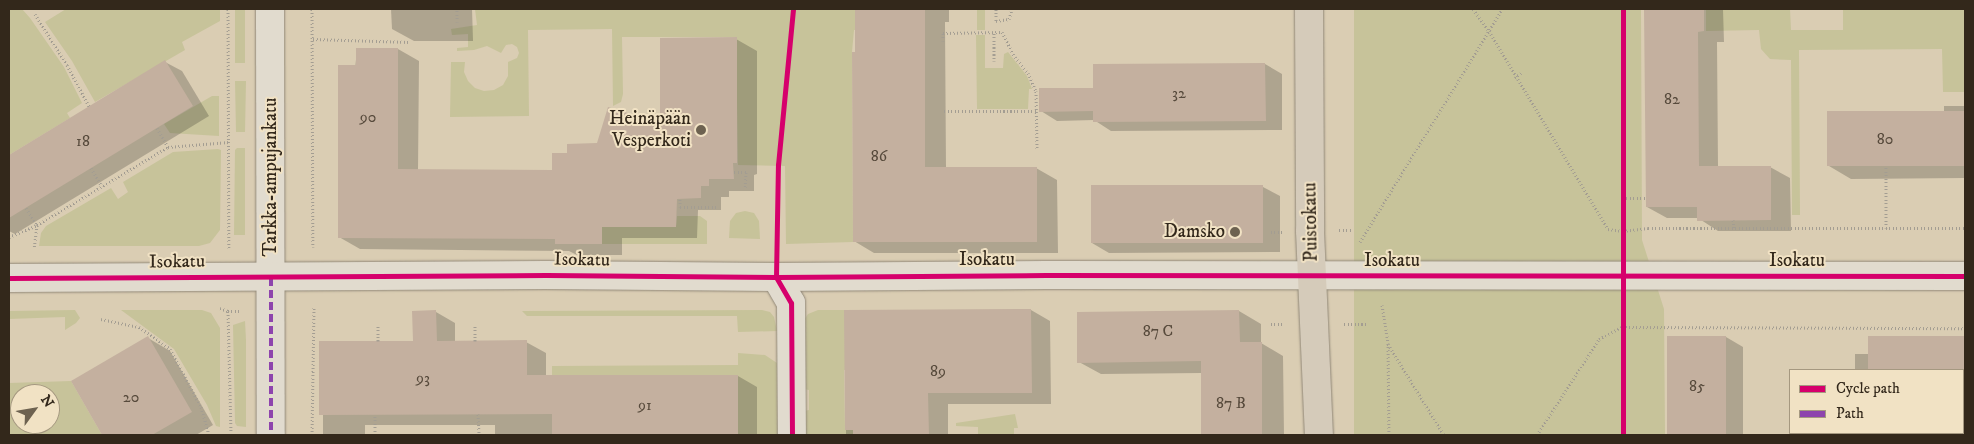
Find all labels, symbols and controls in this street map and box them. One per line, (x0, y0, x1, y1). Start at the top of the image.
house number: 32 (1172, 83, 1186, 103)
house number: 82 (1664, 89, 1680, 109)
street label: Tarkka-ampujankatu (260, 98, 282, 256)
house number: 90 (360, 107, 376, 127)
place label: Heinäpään Vesperkoti (609, 108, 691, 152)
marker: Heinäpään Vesperkoti (695, 124, 707, 136)
house number: 80 (1877, 129, 1893, 149)
house number: 18 (76, 131, 90, 151)
house number: 86 (871, 146, 887, 166)
street label: Puistokatu (1299, 182, 1323, 262)
place label: Damsko (1164, 221, 1225, 243)
marker: Damsko (1229, 226, 1241, 238)
street label: Isokatu (554, 248, 610, 272)
street label: Isokatu (959, 249, 1015, 271)
street label: Isokatu (149, 250, 205, 274)
street label: Isokatu (1364, 250, 1420, 272)
street label: Isokatu (1769, 250, 1825, 272)
house number: 87 C (1143, 321, 1173, 341)
house number: 89 (930, 361, 946, 381)
house number: 93 (416, 368, 430, 388)
legend (1789, 369, 1964, 434)
house number: 85 (1689, 376, 1705, 396)
text: Cycle path (1836, 379, 1900, 398)
north arrow (10, 384, 60, 434)
house number: 20 (123, 387, 139, 407)
text: N (36, 392, 58, 411)
house number: 87 B (1216, 393, 1246, 413)
house number: 91 (638, 395, 652, 415)
text: Path (1836, 404, 1864, 423)

